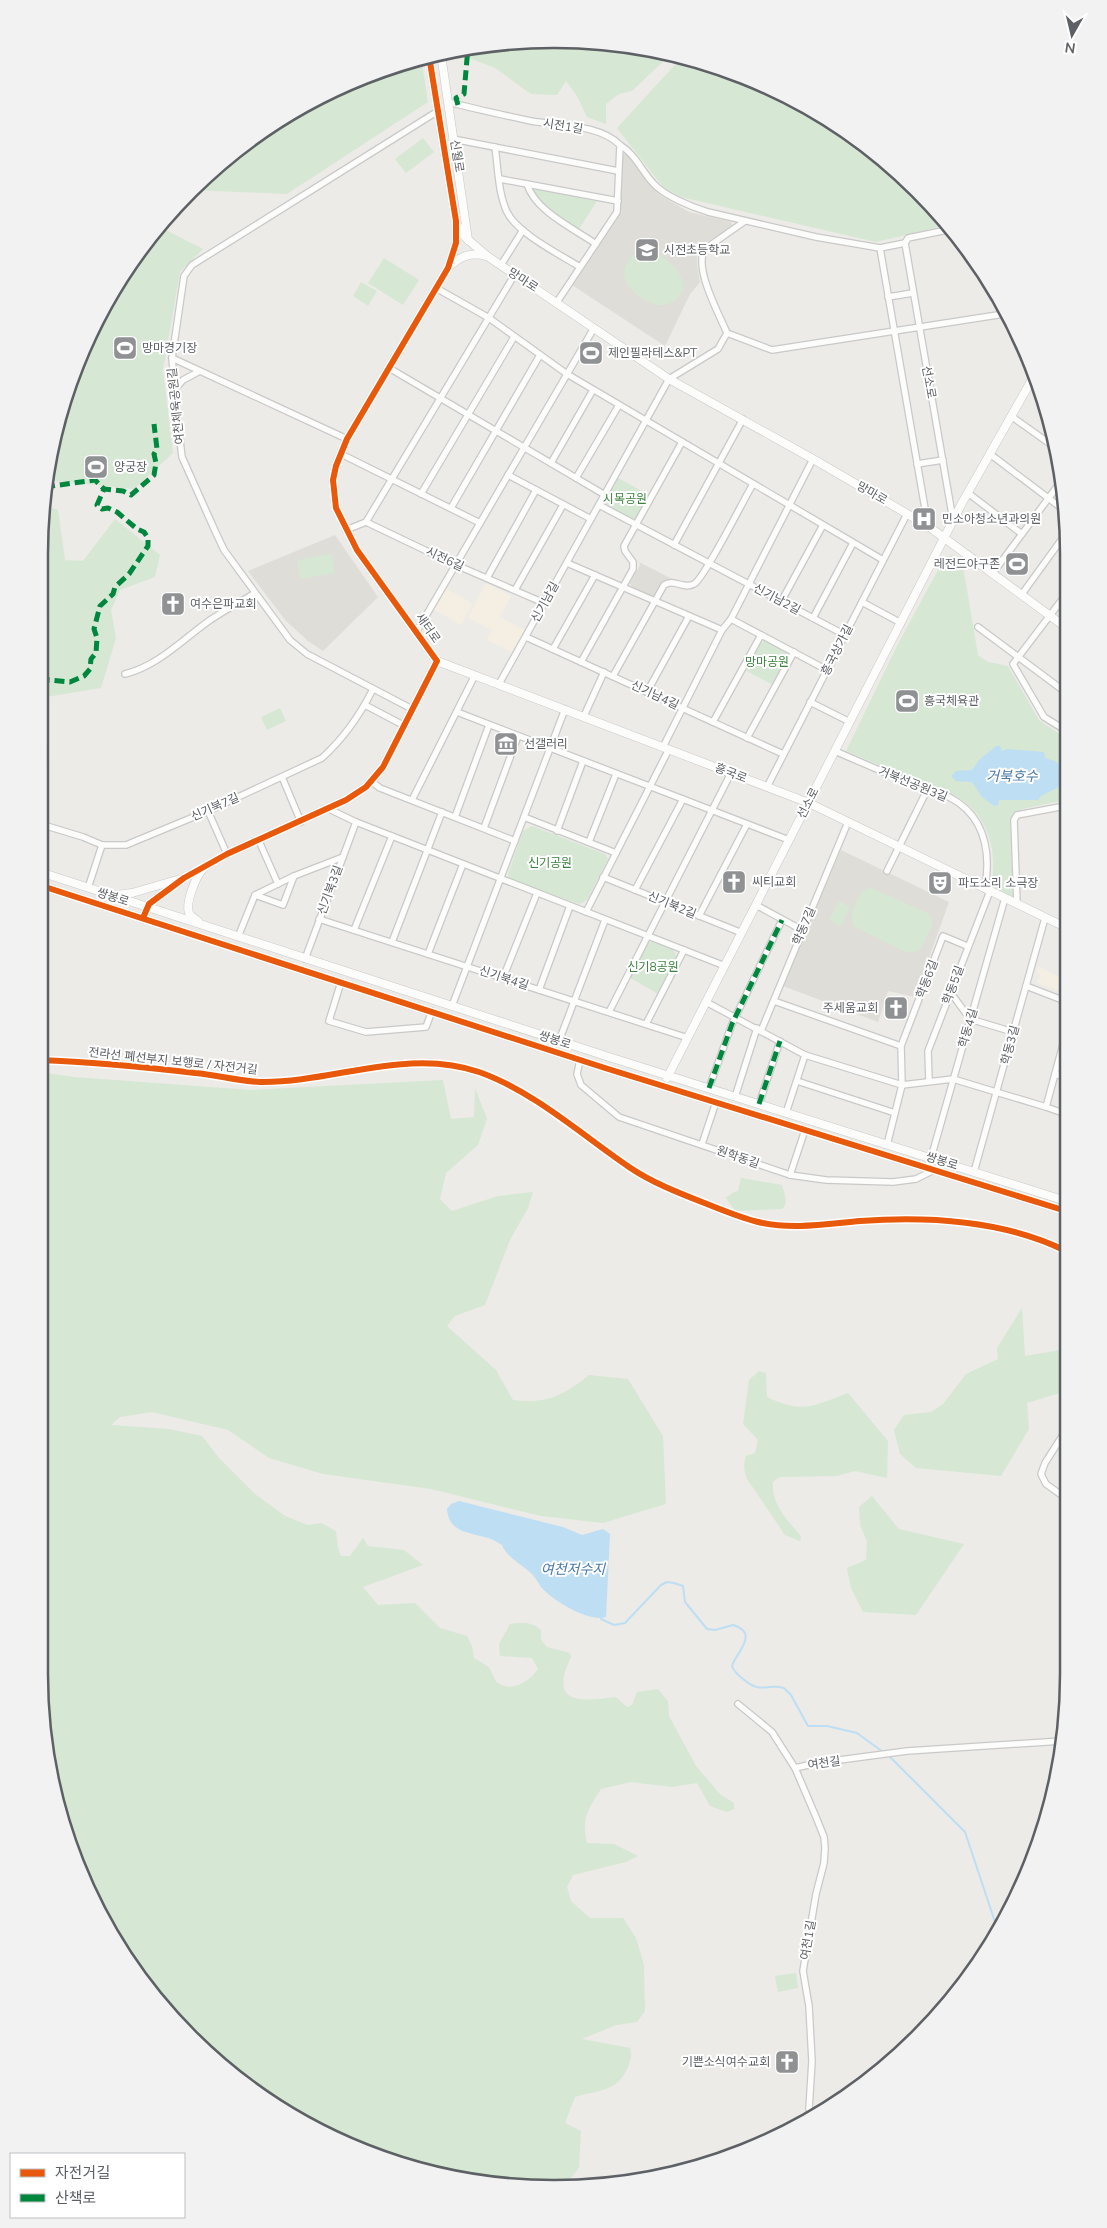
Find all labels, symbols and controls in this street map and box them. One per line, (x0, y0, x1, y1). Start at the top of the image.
north arrow (1047, 10, 1097, 60)
text: N (1064, 37, 1077, 58)
street label: 시전1길 (542, 115, 584, 137)
street label: 신월로 (447, 138, 467, 174)
school or university icon: 시전초등학교 (634, 237, 660, 263)
place label: 시전초등학교 (664, 242, 730, 258)
street label: 망마로 (505, 264, 541, 296)
sports icon: 망마경기장 (112, 335, 138, 361)
place label: 망마경기장 (142, 340, 197, 356)
sports icon: 제인필라테스&PT (578, 340, 604, 366)
place label: 제인필라테스&PT (608, 345, 698, 361)
street label: 선소로 (918, 364, 940, 400)
street label: 여천체육공원길 (164, 367, 188, 445)
sports icon: 양궁장 (83, 454, 109, 480)
place label: 양궁장 (114, 459, 147, 475)
street label: 망마로 (854, 478, 890, 508)
park label: 시목공원 (603, 491, 647, 507)
hospital icon: 민소아청소년과의원 (911, 506, 937, 532)
place label: 민소아청소년과의원 (942, 511, 1041, 527)
street label: 시전6길 (423, 543, 467, 575)
sports icon: 레전드야구존 (1004, 551, 1030, 577)
place label: 레전드야구존 (934, 556, 1000, 572)
street label: 신기남길 (527, 579, 563, 625)
street label: 신기남2길 (751, 580, 803, 618)
church icon: 여수은파교회 (160, 591, 186, 617)
place label: 여수은파교회 (190, 596, 256, 612)
street label: 새터로 (412, 610, 444, 646)
street label: 흥국상가길 (817, 622, 857, 678)
park label: 망마공원 (745, 654, 789, 670)
street label: 신기남4길 (628, 677, 682, 713)
sports icon: 흥국체육관 (894, 688, 920, 714)
place label: 흥국체육관 (924, 693, 979, 709)
museum icon: 선갤러리 (493, 731, 519, 757)
place label: 선갤러리 (524, 736, 568, 752)
street label: 흥국로 (713, 760, 749, 786)
street label: 거북선공원3길 (876, 763, 950, 805)
water label: 거북호수 (986, 767, 1039, 786)
street label: 선소로 (793, 785, 823, 821)
street label: 신기북7길 (188, 789, 242, 825)
park label: 신기공원 (528, 855, 572, 871)
street label: 신기북3길 (314, 863, 346, 917)
church icon: 씨티교회 (721, 869, 747, 895)
theatre icon: 파도소리 소극장 (927, 870, 953, 896)
place label: 씨티교회 (752, 874, 796, 890)
place label: 파도소리 소극장 (958, 875, 1038, 891)
street label: 쌍봉로 (95, 884, 131, 910)
street label: 신기북2길 (645, 888, 699, 922)
street label: 학동7길 (789, 904, 819, 948)
street label: 학동6길 (912, 957, 942, 1001)
park label: 신기8공원 (627, 959, 679, 975)
street label: 신기북4길 (477, 962, 531, 994)
street label: 학동5길 (939, 963, 967, 1007)
church icon: 주세움교회 (883, 995, 909, 1021)
place label: 주세움교회 (823, 1000, 878, 1016)
street label: 학동4길 (955, 1006, 981, 1050)
street label: 학동3길 (997, 1023, 1023, 1067)
street label: 쌍봉로 (537, 1027, 573, 1053)
street label: 전라선 폐선부지 보행로 / 자전거길 (87, 1044, 259, 1078)
street label: 원학동길 (715, 1142, 761, 1172)
street label: 쌍봉로 (924, 1149, 960, 1173)
water label: 여천저수지 (541, 1560, 606, 1579)
street label: 여천길 (806, 1753, 842, 1773)
street label: 여천1길 (797, 1919, 819, 1961)
church icon: 기쁜소식여수교회 (774, 2049, 800, 2075)
place label: 기쁜소식여수교회 (682, 2054, 770, 2070)
legend (10, 2153, 185, 2218)
text: 자전거길 (55, 2163, 110, 2183)
text: 산책로 (55, 2188, 96, 2208)

